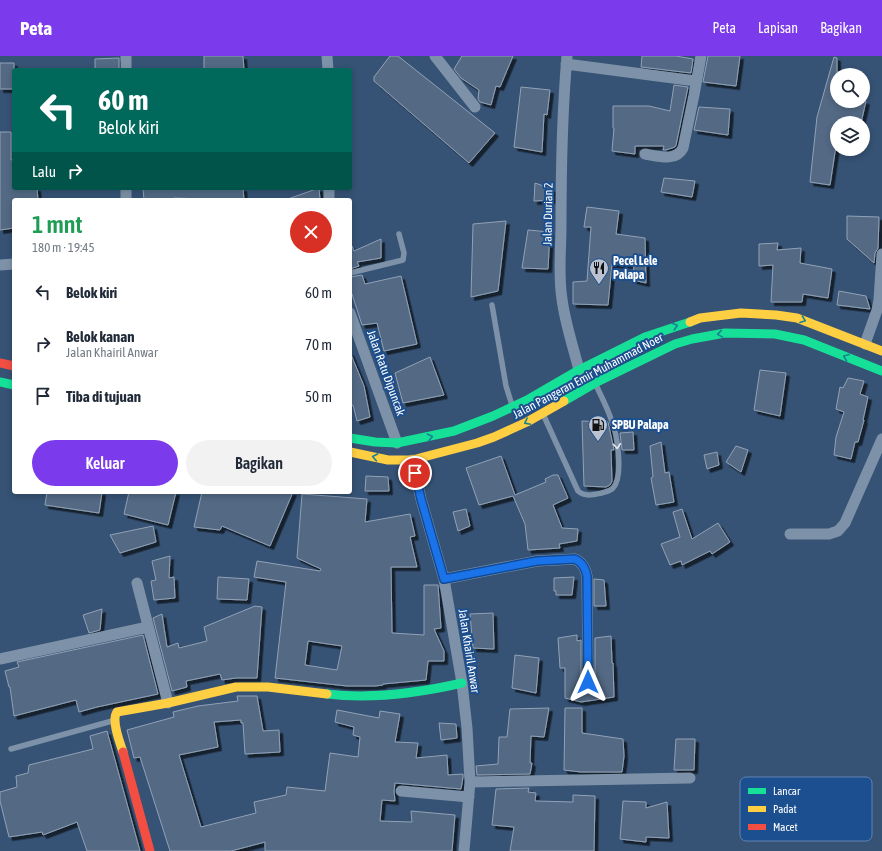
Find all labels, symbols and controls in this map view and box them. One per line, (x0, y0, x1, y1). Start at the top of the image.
text: Peta (20, 17, 52, 39)
text: Peta (712, 20, 736, 36)
text: Lapisan (758, 20, 798, 36)
text: Bagikan (820, 20, 862, 36)
map controls (830, 68, 870, 156)
button: search (830, 68, 870, 108)
icon: left (32, 84, 84, 136)
text: 60 m (98, 84, 148, 116)
button: layers (830, 116, 870, 156)
text: Belok kiri (98, 117, 159, 138)
icon: right (64, 160, 86, 182)
text: Lalu (32, 163, 56, 180)
street label: Jalan Durian 2 (540, 182, 556, 246)
text: 1 mnt (32, 211, 82, 238)
button: close (290, 211, 332, 253)
text: 180 m · 19:45 (32, 240, 95, 255)
place label: Pecel Lele Palapa (613, 254, 658, 282)
restaurant icon: Pecel Lele Palapa (588, 257, 610, 285)
icon: left (32, 281, 54, 303)
text: Belok kiri (66, 284, 117, 301)
text: 60 m (305, 284, 332, 301)
one-way arrow (799, 316, 806, 324)
one-way arrow (671, 322, 678, 331)
text: Belok kanan (66, 328, 135, 345)
street label: Jalan Ratu Dipuncak (364, 328, 408, 418)
one-way arrow (717, 329, 723, 337)
street label: Jalan Pangeran Emir Muhammad Noer (510, 330, 666, 422)
icon: right (32, 333, 54, 355)
text: 70 m (305, 336, 332, 353)
text: Jalan Khairil Anwar (66, 345, 158, 360)
one-way arrow (842, 353, 849, 361)
icon: arrive (32, 385, 54, 407)
text: Tiba di tujuan (66, 388, 141, 405)
text: 50 m (305, 388, 332, 405)
fuel station icon: SPBU Palapa (587, 414, 609, 442)
one-way arrow (523, 417, 531, 425)
place label: SPBU Palapa (612, 418, 669, 432)
one-way arrow (427, 433, 433, 441)
button: Keluar (32, 440, 178, 486)
button: Bagikan (186, 440, 332, 486)
one-way arrow (612, 443, 621, 449)
one-way arrow (372, 453, 379, 462)
pin (398, 456, 432, 490)
icon: arrive (404, 462, 426, 484)
street label: Jalan Khairil Anwar (455, 608, 483, 694)
position arrow (567, 661, 609, 703)
legend (740, 777, 872, 841)
text: Lancar (773, 785, 801, 797)
text: Padat (773, 803, 797, 815)
text: Macet (773, 821, 798, 833)

